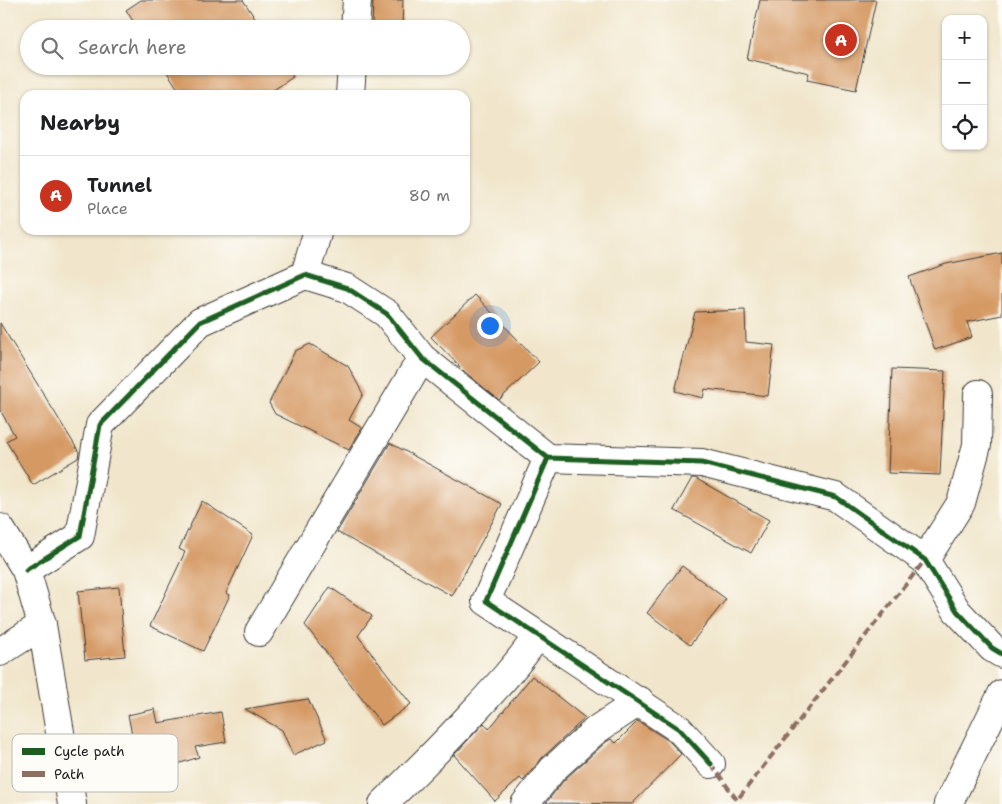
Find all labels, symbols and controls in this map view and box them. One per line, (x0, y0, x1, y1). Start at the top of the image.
map controls (942, 15, 987, 150)
button: + (942, 15, 987, 60)
search box (20, 20, 470, 75)
pin: A (825, 21, 857, 59)
icon: search (38, 34, 66, 62)
text: Search here (78, 35, 187, 60)
button: − (942, 60, 987, 105)
button: locate (942, 105, 987, 150)
text: Nearby (40, 109, 120, 137)
text: Tunnel (87, 173, 152, 198)
text: A (50, 185, 62, 206)
text: 80 m (409, 185, 450, 206)
text: Place (87, 198, 128, 219)
your location (477, 313, 503, 339)
legend (12, 734, 178, 792)
text: Cycle path (54, 742, 125, 760)
text: Path (54, 765, 85, 783)

